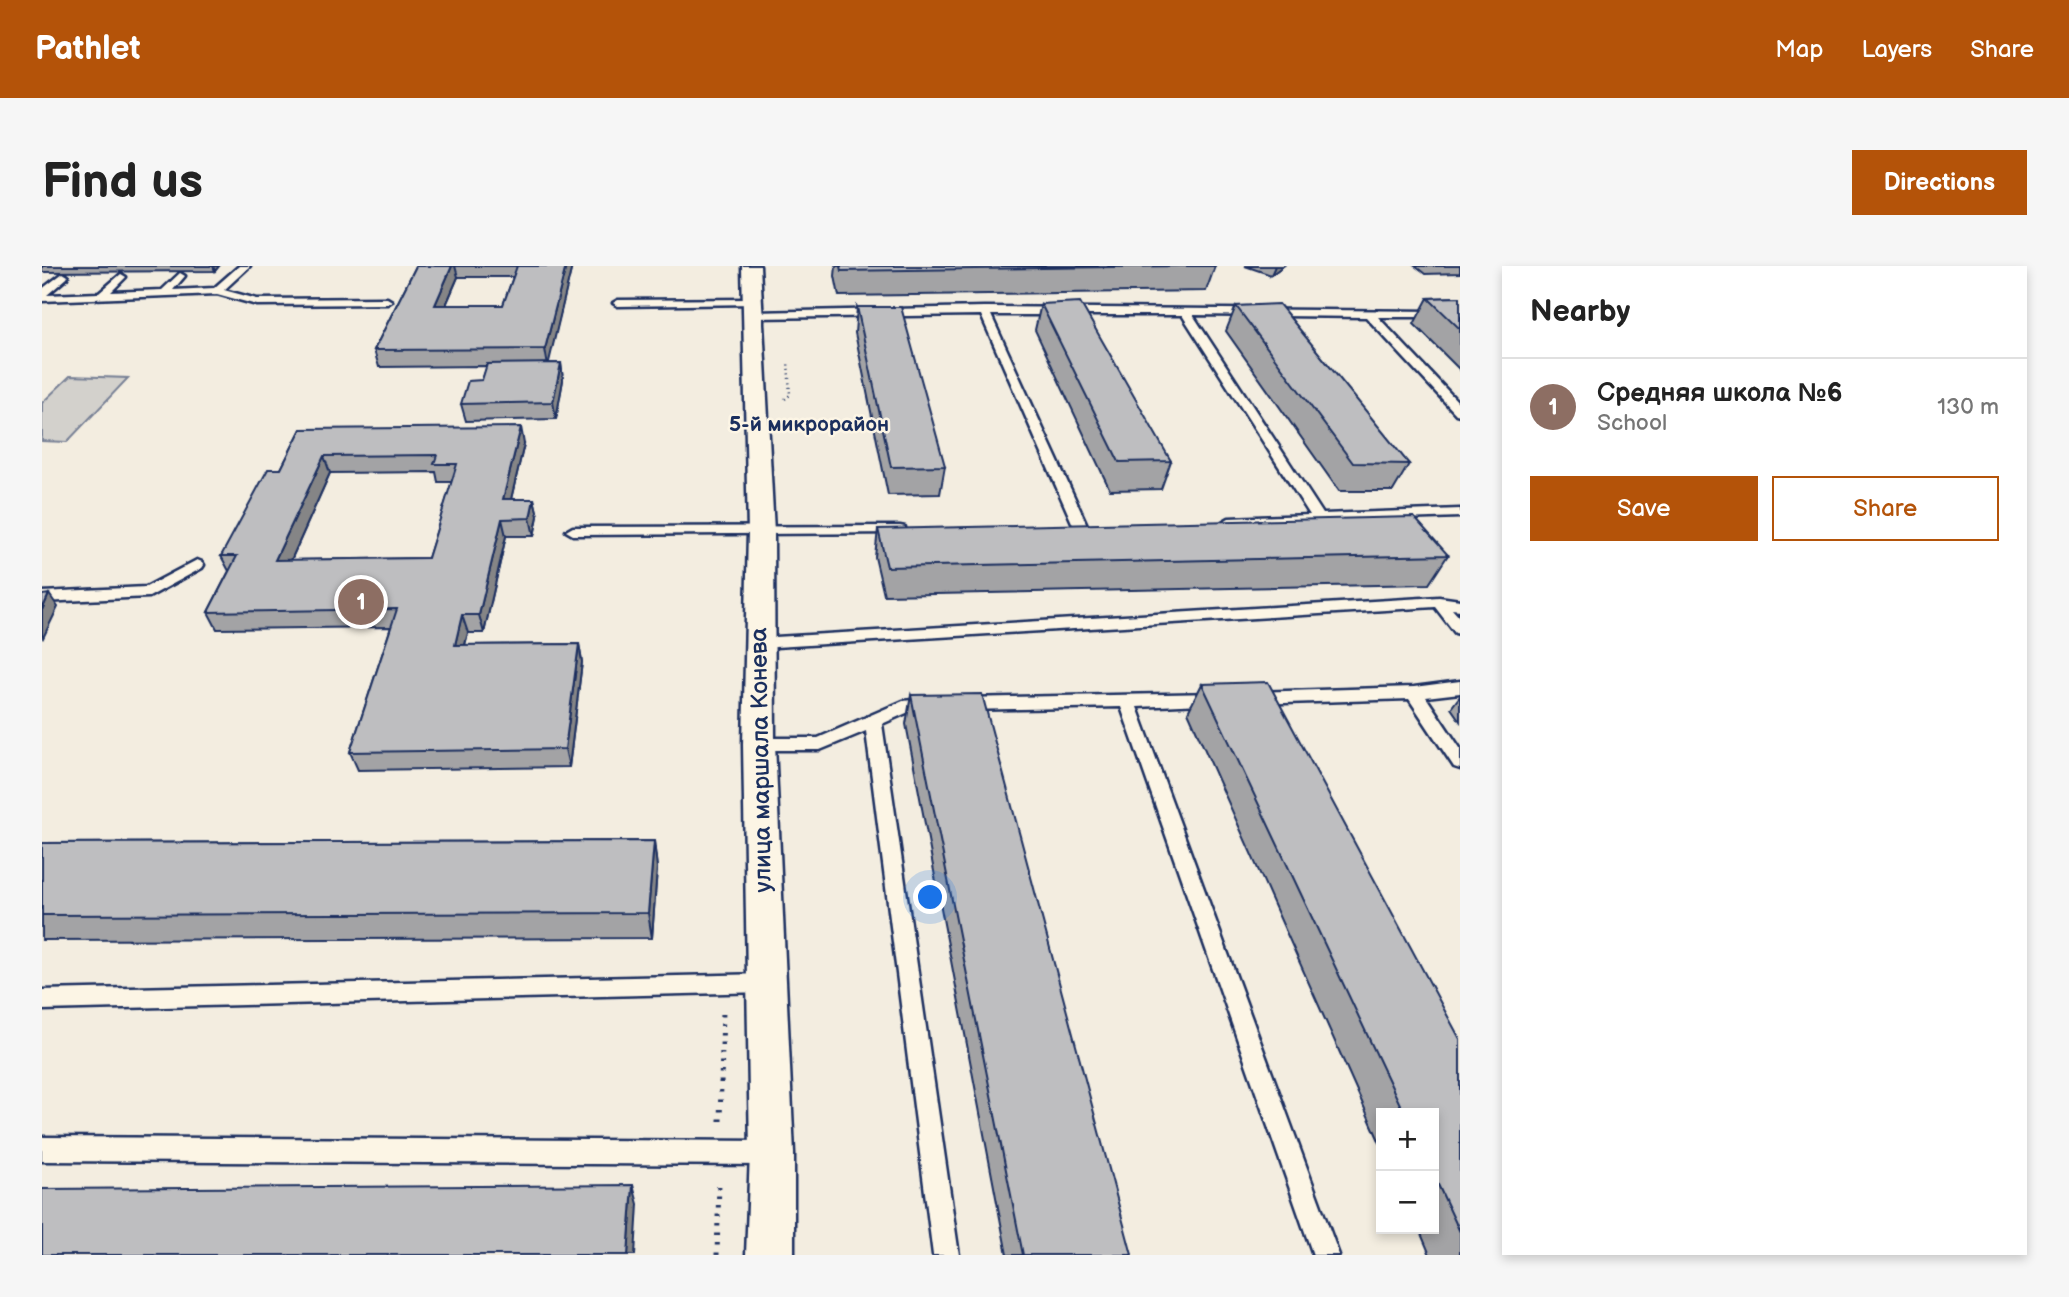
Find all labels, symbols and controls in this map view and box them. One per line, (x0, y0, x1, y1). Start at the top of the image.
text: Pathlet (35, 29, 140, 69)
text: Map (1775, 35, 1823, 64)
text: Layers (1861, 35, 1932, 64)
text: Share (1970, 35, 2034, 64)
button: Directions (1852, 150, 2027, 215)
text: Find us (42, 153, 203, 212)
text: Nearby (1530, 294, 1630, 330)
text: Средняя школа №6 (1597, 378, 1842, 409)
text: 1 (1548, 393, 1558, 421)
text: 130 m (1937, 393, 1999, 421)
text: School (1597, 409, 1667, 437)
district label: 5-й микрорайон (729, 412, 889, 437)
button: Save (1530, 476, 1758, 541)
button: Share (1772, 476, 1999, 541)
pin: 1 (338, 576, 384, 628)
street label: улица маршала Конева (744, 627, 778, 893)
your location (913, 880, 947, 914)
map controls (1376, 1108, 1439, 1234)
button: + (1376, 1108, 1439, 1171)
button: − (1376, 1171, 1439, 1234)

